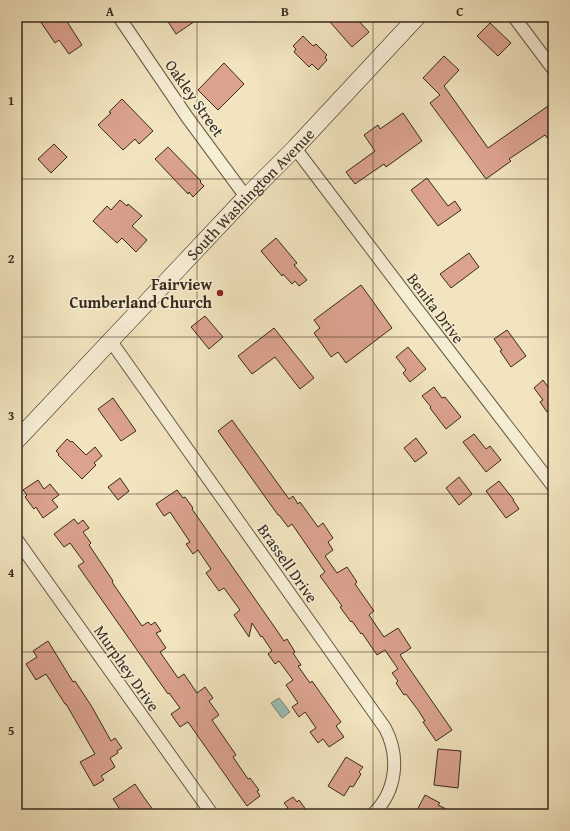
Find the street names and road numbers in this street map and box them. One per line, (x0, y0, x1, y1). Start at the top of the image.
street label: Oakley Street (160, 55, 231, 142)
street label: South Washington Avenue (181, 123, 320, 265)
street label: Benita Drive (402, 268, 470, 348)
street label: Brassell Drive (252, 519, 324, 607)
street label: Murphey Drive (88, 620, 166, 716)

